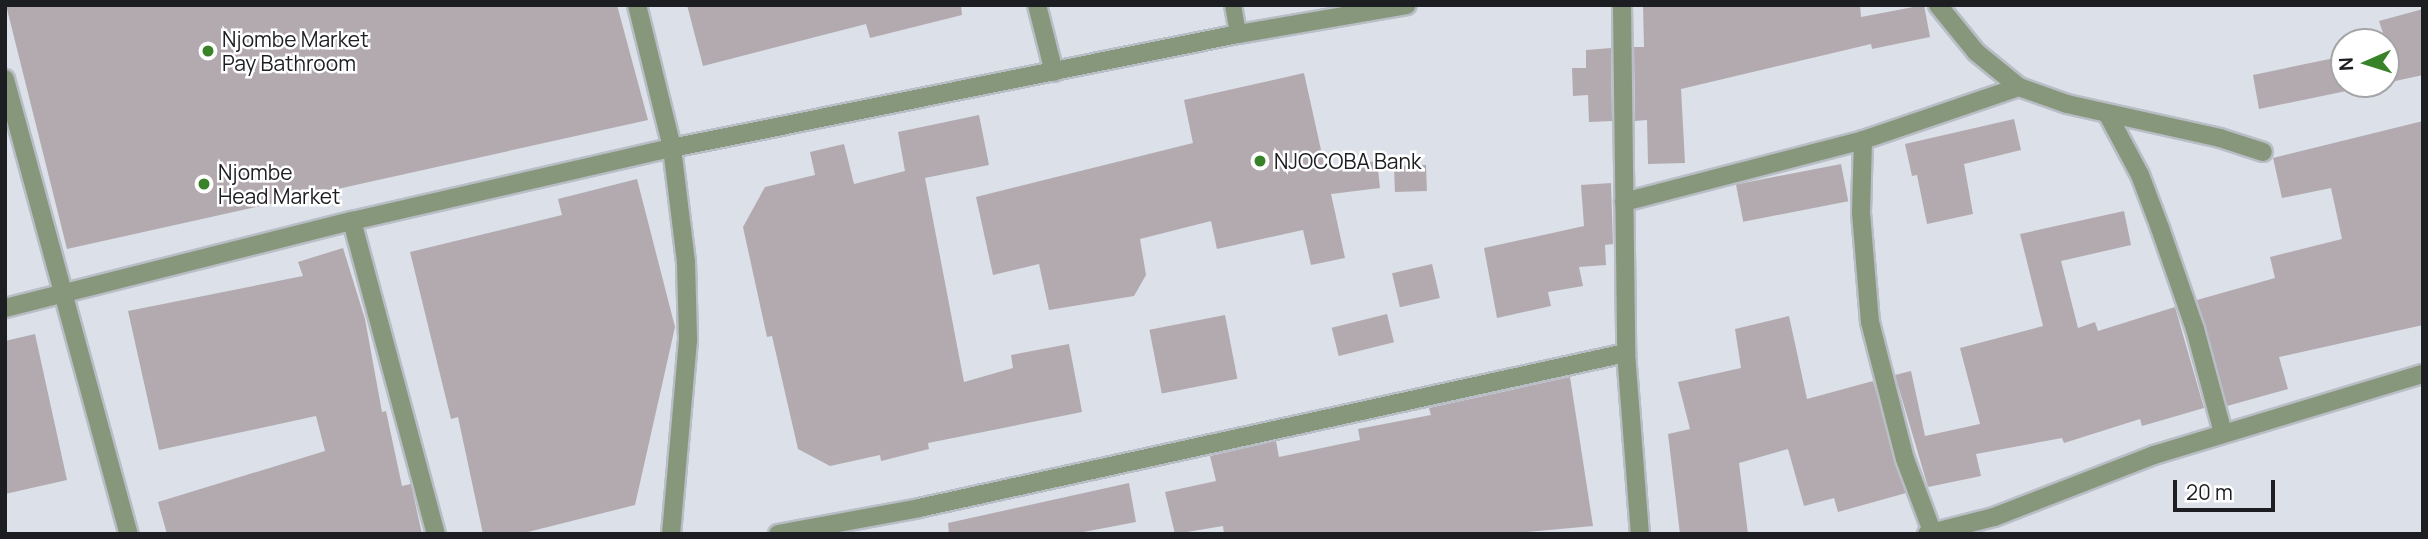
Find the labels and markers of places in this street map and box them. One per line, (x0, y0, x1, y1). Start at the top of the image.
place label: Njombe Market Pay Bathroom (222, 26, 369, 76)
marker: Njombe Market Pay Bathroom (200, 43, 216, 59)
place label: NJOCOBA Bank (1274, 148, 1421, 174)
marker: NJOCOBA Bank (1252, 153, 1268, 169)
place label: Njombe Head Market (218, 159, 341, 209)
marker: Njombe Head Market (196, 176, 212, 192)

